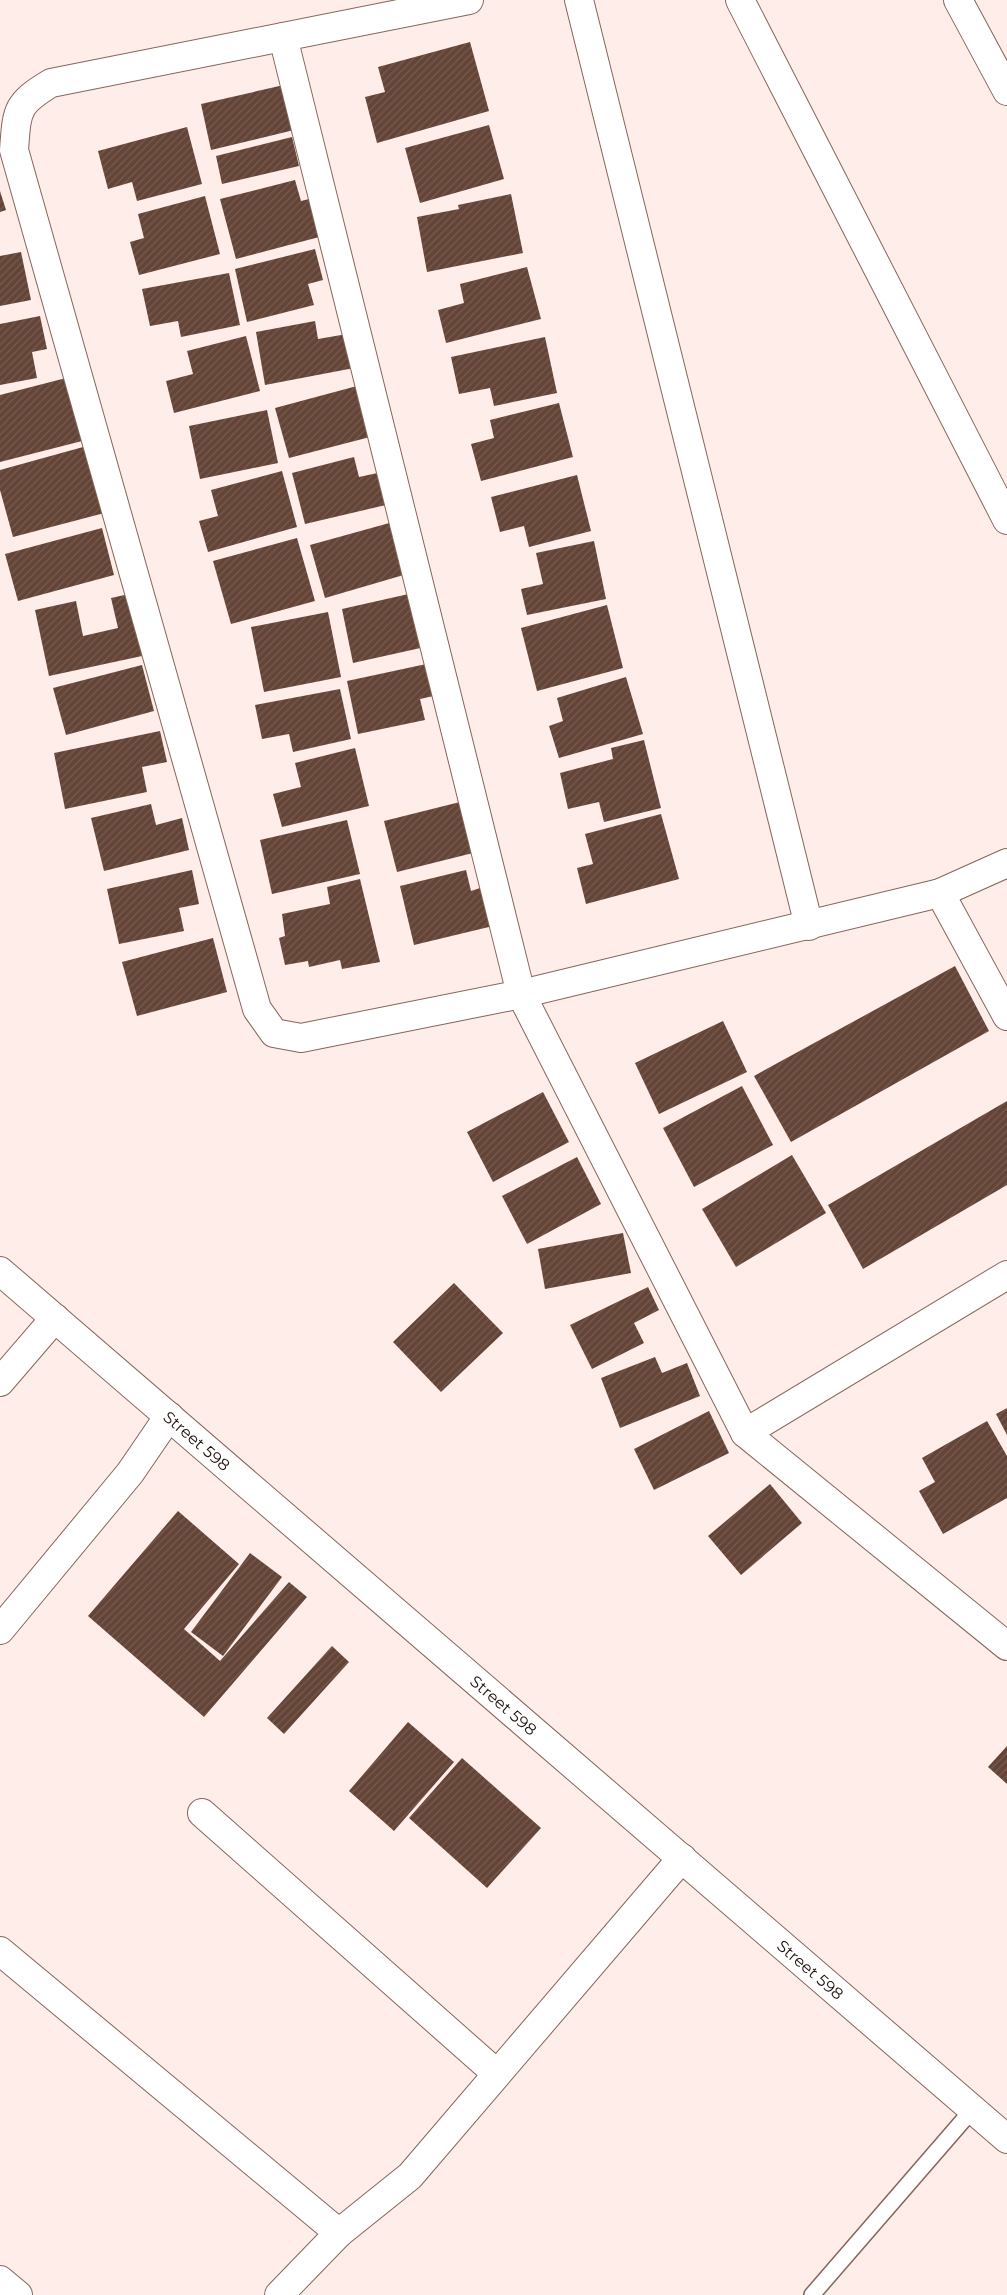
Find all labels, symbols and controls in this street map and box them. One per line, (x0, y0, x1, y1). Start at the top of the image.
street label: Street 598 (160, 1407, 234, 1475)
street label: Street 598 (467, 1671, 541, 1739)
street label: Street 598 (773, 1936, 848, 2003)

